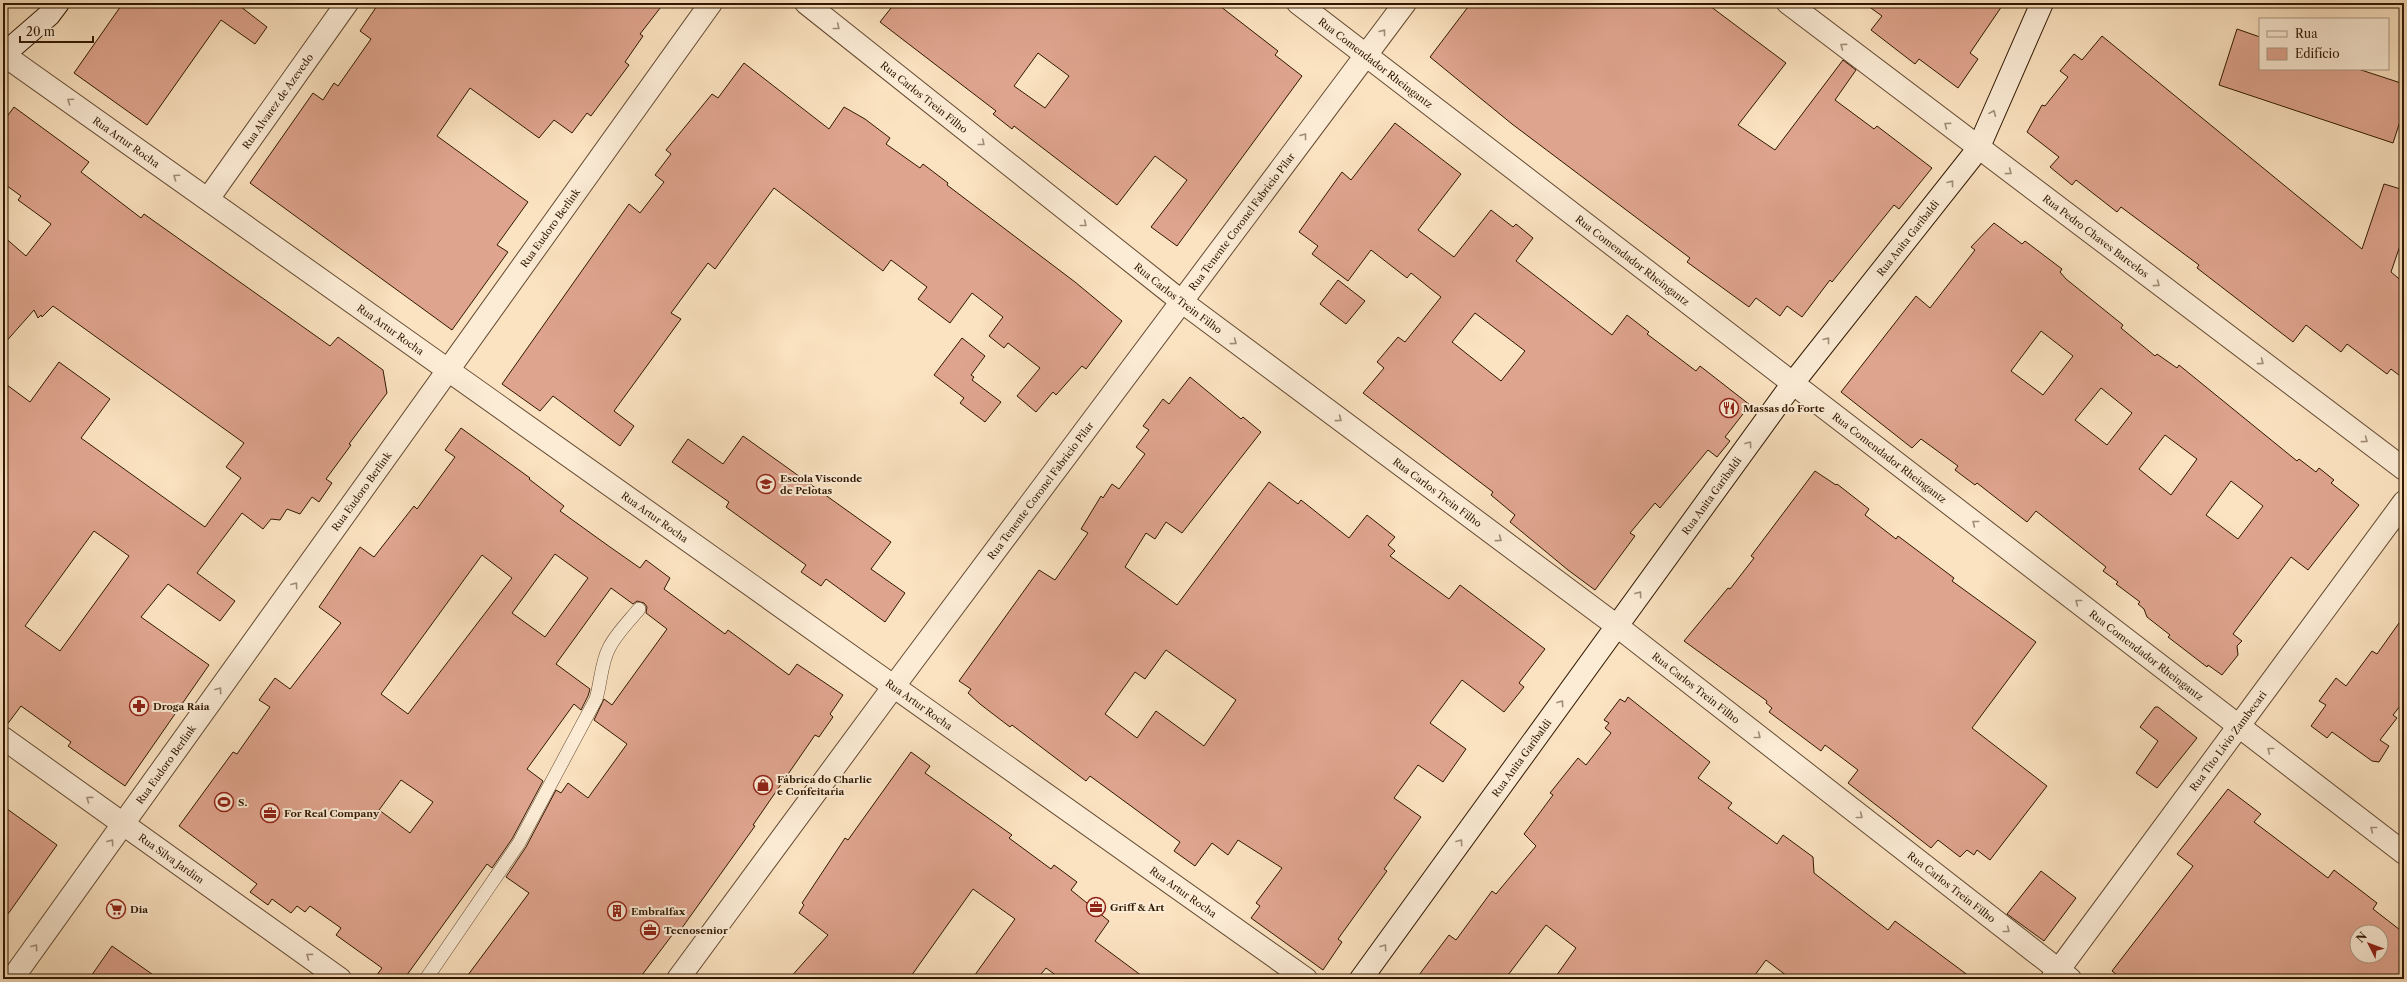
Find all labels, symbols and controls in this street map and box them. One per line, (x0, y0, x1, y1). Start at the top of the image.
street label: Rua Comendador Rheingantz (1316, 15, 1435, 111)
scale bar (20, 18, 93, 44)
legend (2259, 18, 2389, 70)
one-way arrow (832, 23, 839, 30)
text: 20 m (26, 24, 55, 39)
text: Rua (2295, 26, 2318, 41)
one-way arrow (1378, 29, 1385, 36)
one-way arrow (1841, 44, 1848, 51)
text: Edifício (2295, 46, 2340, 61)
street label: Rua Alvarez de Azevedo (239, 51, 316, 151)
street label: Rua Carlos Trein Filho (878, 58, 971, 136)
one-way arrow (67, 99, 74, 106)
one-way arrow (1989, 110, 1997, 117)
street label: Rua Artur Rocha (90, 114, 163, 170)
one-way arrow (1944, 123, 1951, 130)
one-way arrow (1300, 133, 1307, 140)
one-way arrow (978, 139, 985, 146)
street label: Rua Tenente Coronel Fabricio Pilar (1186, 150, 1298, 293)
one-way arrow (2004, 167, 2011, 174)
one-way arrow (173, 175, 180, 182)
one-way arrow (1946, 180, 1953, 187)
street label: Rua Eudoro Berlink (517, 185, 583, 270)
street label: Rua Pedro Chaves Barcelos (2040, 192, 2152, 280)
street label: Rua Anita Garibaldi (1874, 197, 1942, 278)
street label: Rua Comendador Rheingantz (1573, 212, 1692, 308)
one-way arrow (1079, 220, 1086, 227)
street label: Rua Carlos Trein Filho (1132, 260, 1225, 336)
one-way arrow (2153, 279, 2160, 286)
street label: Rua Artur Rocha (355, 301, 427, 358)
one-way arrow (1230, 337, 1237, 344)
one-way arrow (1822, 337, 1829, 344)
one-way arrow (2257, 357, 2264, 364)
restaurant icon: Massas do Forte (1718, 397, 1740, 419)
place label: Massas do Forte (1743, 402, 1825, 415)
street label: Rua Comendador Rheingantz (1830, 410, 1949, 506)
one-way arrow (1334, 414, 1341, 421)
street label: Rua Tenente Coronel Fabricio Pilar (984, 419, 1096, 562)
one-way arrow (2361, 435, 2368, 442)
one-way arrow (1744, 441, 1752, 448)
street label: Rua Eudoro Berlink (329, 448, 395, 533)
street label: Rua Anita Garibaldi (1679, 454, 1744, 537)
street label: Rua Carlos Trein Filho (1390, 455, 1485, 530)
place label: Escola Visconde de Pelotas (780, 472, 862, 497)
school or university icon: Escola Visconde de Pelotas (755, 473, 777, 495)
street label: Rua Artur Rocha (619, 489, 691, 545)
one-way arrow (1973, 521, 1980, 528)
one-way arrow (1495, 534, 1502, 541)
one-way arrow (290, 582, 297, 589)
one-way arrow (1635, 592, 1642, 599)
one-way arrow (2076, 600, 2083, 607)
street label: Rua Comendador Rheingantz (2087, 607, 2206, 703)
street label: Rua Carlos Trein Filho (1649, 649, 1743, 726)
street label: Rua Artur Rocha (883, 676, 956, 733)
one-way arrow (214, 688, 221, 695)
street label: Rua Tito Lívio Zambecari (2186, 688, 2269, 794)
pharmacy icon: Droga Raia (128, 695, 150, 717)
place label: Droga Raia (153, 700, 210, 713)
one-way arrow (1556, 700, 1564, 707)
street label: Rua Anita Garibaldi (1489, 716, 1554, 799)
street label: Rua Eudoro Berlink (133, 721, 199, 807)
one-way arrow (1753, 731, 1760, 738)
one-way arrow (2267, 747, 2274, 754)
place label: Fábrica do Charlie e Confeitaria (777, 773, 872, 798)
shop icon: Fábrica do Charlie e Confeitaria (752, 774, 774, 796)
sports icon: S. (213, 791, 235, 813)
one-way arrow (86, 796, 93, 804)
place label: S. (238, 796, 247, 809)
office icon: For Real Company (259, 802, 281, 824)
place label: For Real Company (284, 807, 380, 820)
one-way arrow (1856, 811, 1863, 818)
one-way arrow (2371, 827, 2378, 834)
street label: Rua Silva Jardim (136, 831, 207, 887)
one-way arrow (106, 839, 113, 846)
one-way arrow (1455, 839, 1463, 846)
street label: Rua Carlos Trein Filho (1905, 848, 1998, 925)
street label: Rua Artur Rocha (1147, 864, 1220, 920)
office icon: Griff & Art (1085, 896, 1107, 918)
supermarket icon: Dia (105, 898, 127, 920)
building icon: Embralfax (606, 900, 628, 922)
place label: Griff & Art (1110, 901, 1164, 914)
place label: Dia (130, 903, 148, 916)
place label: Embralfax (631, 905, 686, 918)
office icon: Tecnosenior (639, 919, 661, 941)
place label: Tecnosenior (664, 924, 728, 937)
north arrow (2349, 924, 2389, 964)
one-way arrow (2003, 925, 2010, 932)
text: N (2353, 929, 2370, 946)
one-way arrow (30, 945, 37, 952)
one-way arrow (1379, 945, 1386, 952)
one-way arrow (306, 954, 313, 961)

